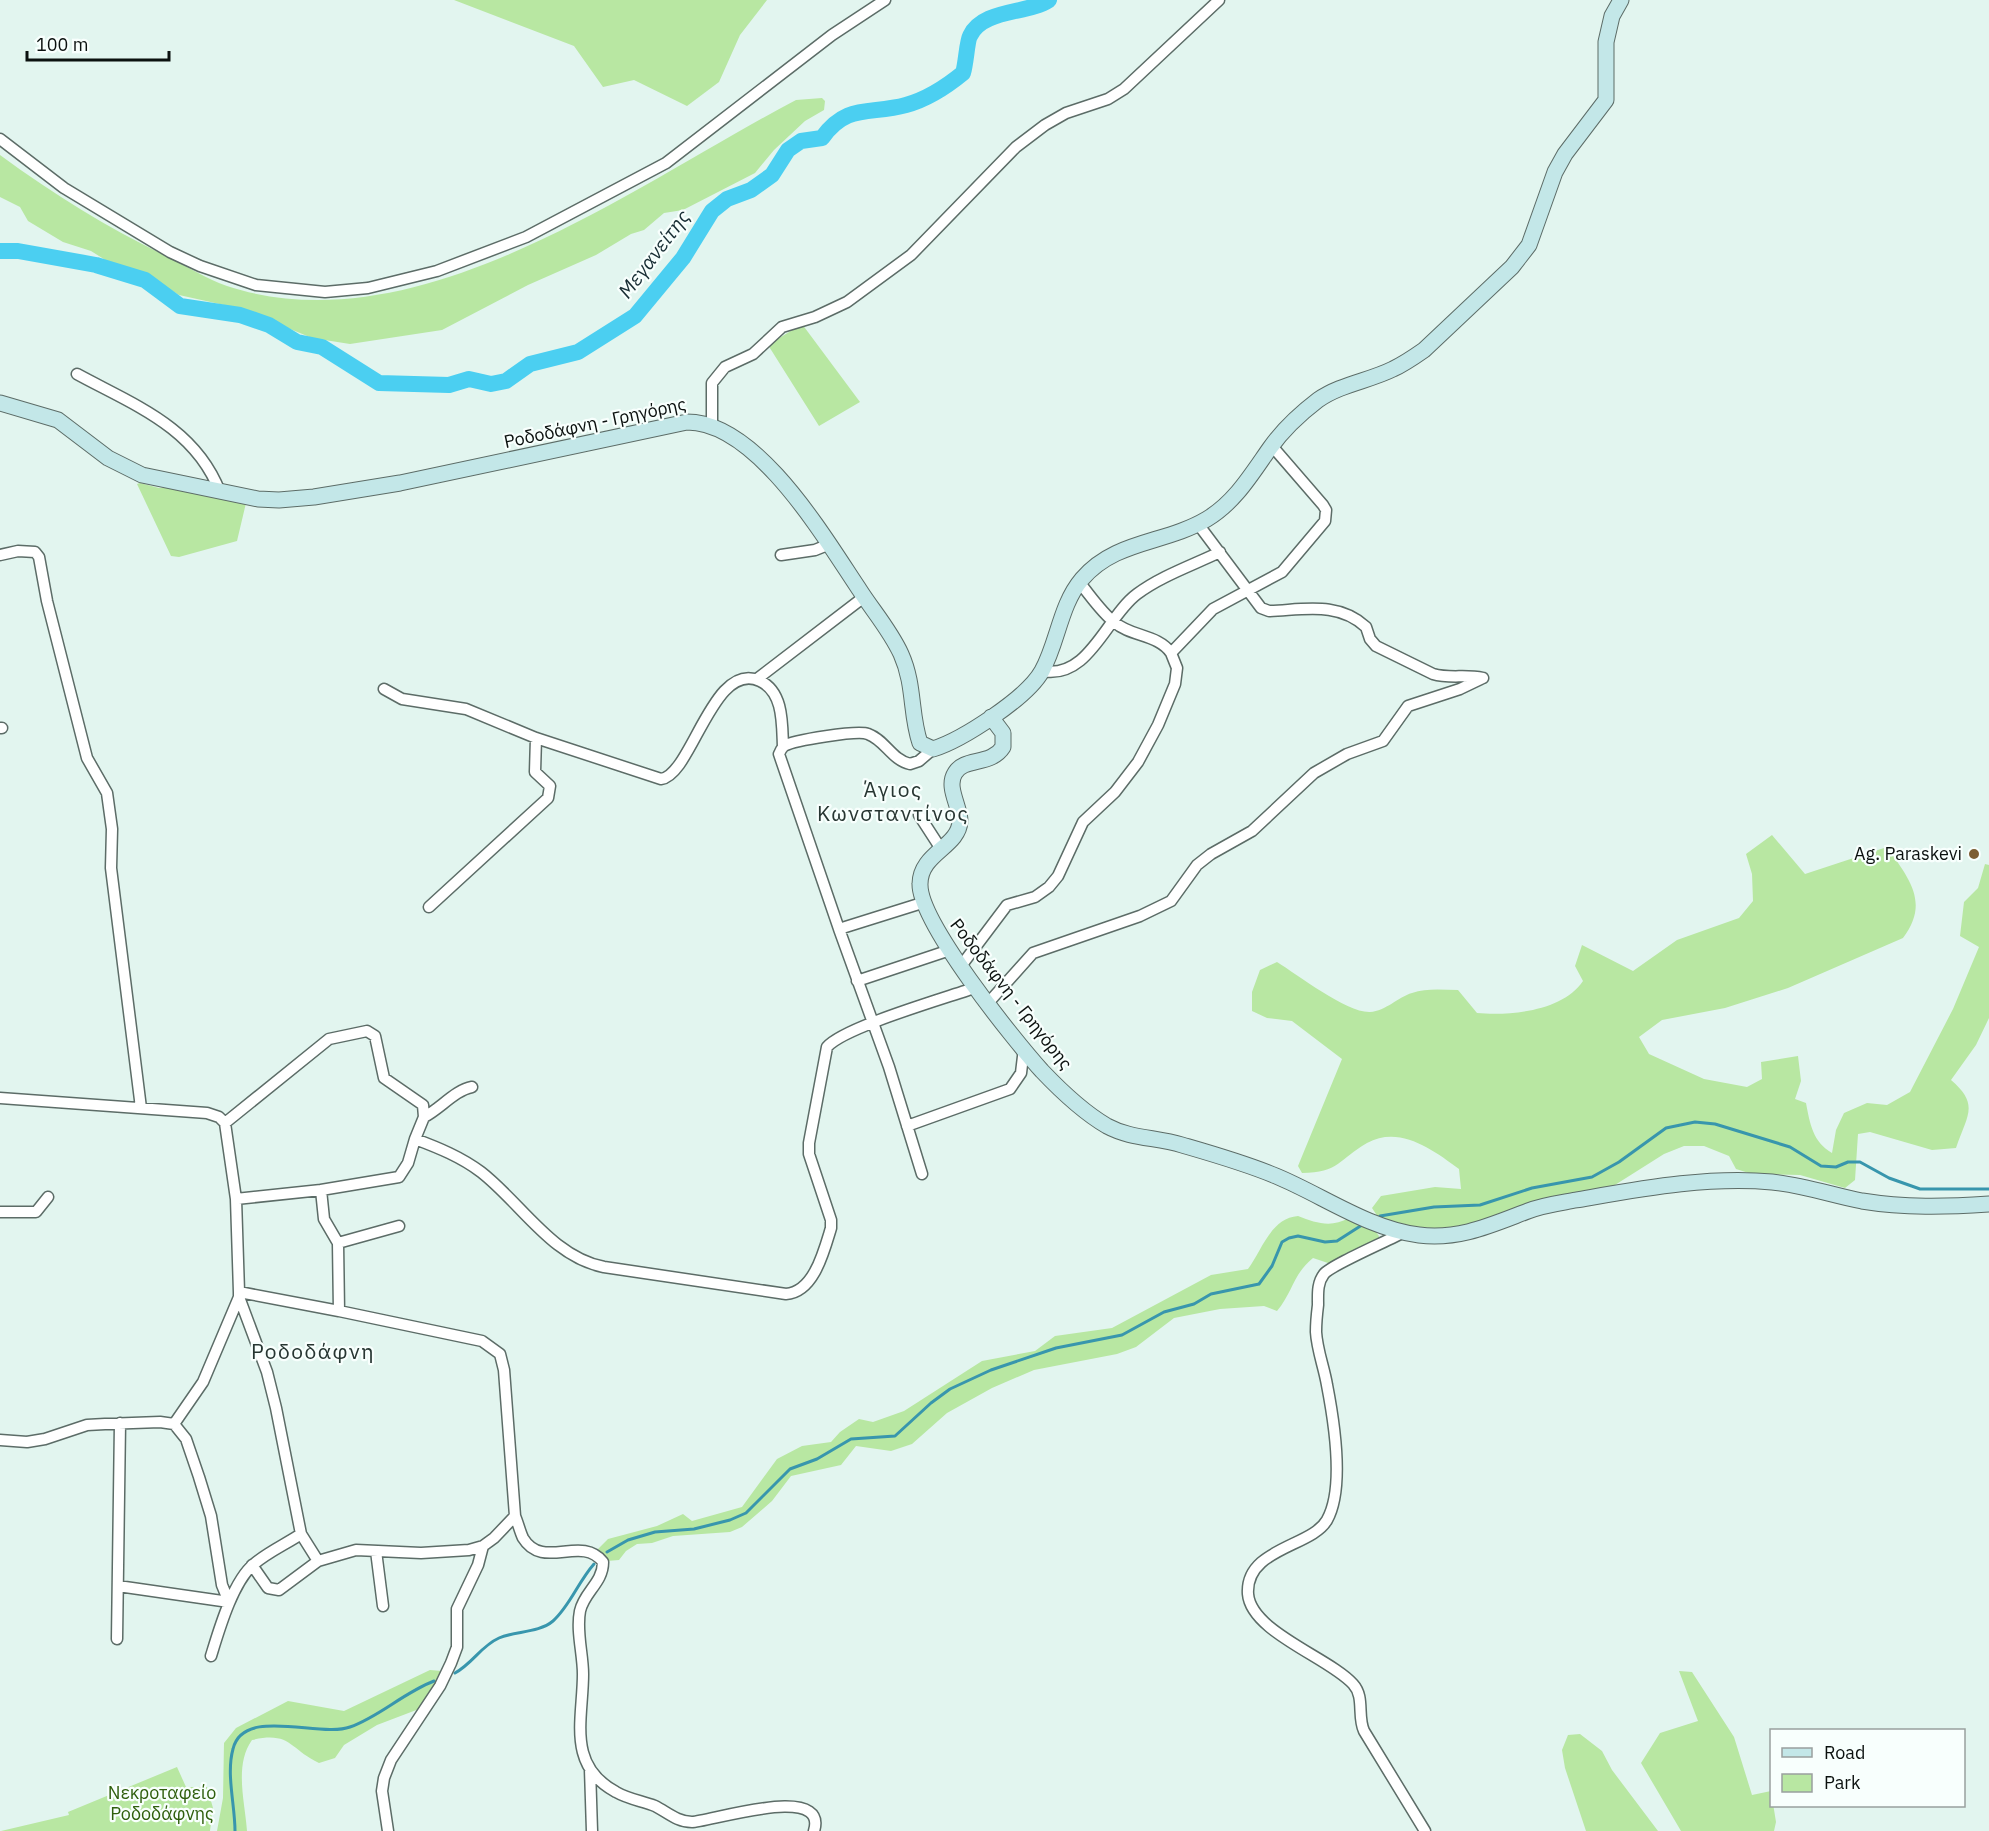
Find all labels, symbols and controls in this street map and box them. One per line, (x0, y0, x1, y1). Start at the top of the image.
scale bar (27, 24, 170, 62)
text: 100 m (36, 33, 88, 56)
water label: Μεγανείτης (612, 204, 696, 303)
street label: Ροδοδάφνη - Γρηγόρης (502, 392, 688, 453)
district label: Άγιος Κωνσταντίνος (817, 775, 969, 827)
place label: Ag. Paraskevi (1854, 842, 1962, 865)
marker: Ag. Paraskevi (1967, 847, 1981, 861)
street label: Ροδοδάφνη - Γρηγόρης (945, 914, 1078, 1074)
district label: Ροδοδάφνη (251, 1337, 375, 1365)
legend (1770, 1729, 1965, 1807)
text: Road (1824, 1741, 1865, 1764)
text: Park (1824, 1771, 1861, 1794)
park label: Νεκροταφείο Ροδοδάφνης (108, 1781, 216, 1825)

